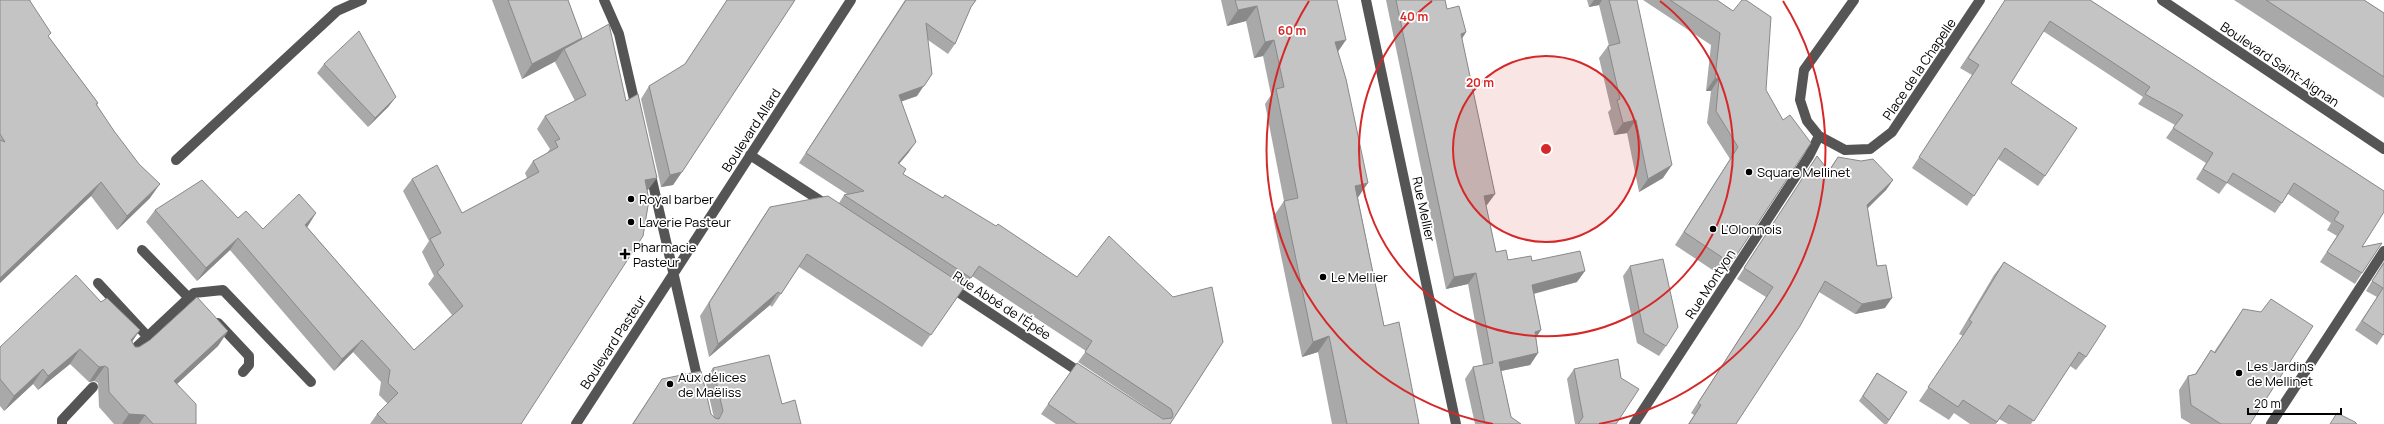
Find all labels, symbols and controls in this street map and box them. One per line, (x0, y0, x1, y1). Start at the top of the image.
text: 40 m (1400, 8, 1428, 25)
street label: Place de la Chapelle (1878, 14, 1960, 123)
street label: Boulevard Saint-Aignan (2217, 17, 2343, 111)
text: 60 m (1278, 22, 1306, 39)
text: 20 m (1466, 74, 1494, 91)
street label: Boulevard Allard (717, 85, 785, 175)
centre of rings (1539, 142, 1553, 156)
place label: Square Mellinet (1757, 163, 1851, 181)
marker: Square Mellinet (1744, 167, 1754, 177)
street label: Rue Mellier (1408, 175, 1440, 243)
place label: Royal barber (639, 190, 714, 208)
marker: Royal barber (626, 194, 636, 204)
place label: Laverie Pasteur (639, 213, 731, 231)
marker: Laverie Pasteur (626, 217, 636, 227)
place label: L'Olonnois (1721, 220, 1782, 238)
marker: L'Olonnois (1708, 224, 1718, 234)
place label: Pharmacie Pasteur (633, 238, 697, 271)
street label: Rue Montyon (1681, 246, 1739, 322)
marker: Pharmacie Pasteur (620, 249, 630, 259)
street label: Rue Abbé de l'Épée (949, 267, 1055, 344)
place label: Le Mellier (1331, 268, 1388, 286)
marker: Le Mellier (1318, 272, 1328, 282)
street label: Boulevard Pasteur (576, 291, 650, 392)
place label: Les Jardins de Mellinet (2247, 357, 2314, 390)
place label: Aux délices de Maëliss (678, 368, 746, 401)
marker: Les Jardins de Mellinet (2234, 368, 2244, 378)
marker: Aux délices de Maëliss (665, 379, 675, 389)
scale bar (2248, 390, 2341, 416)
text: 20 m (2254, 395, 2281, 412)

